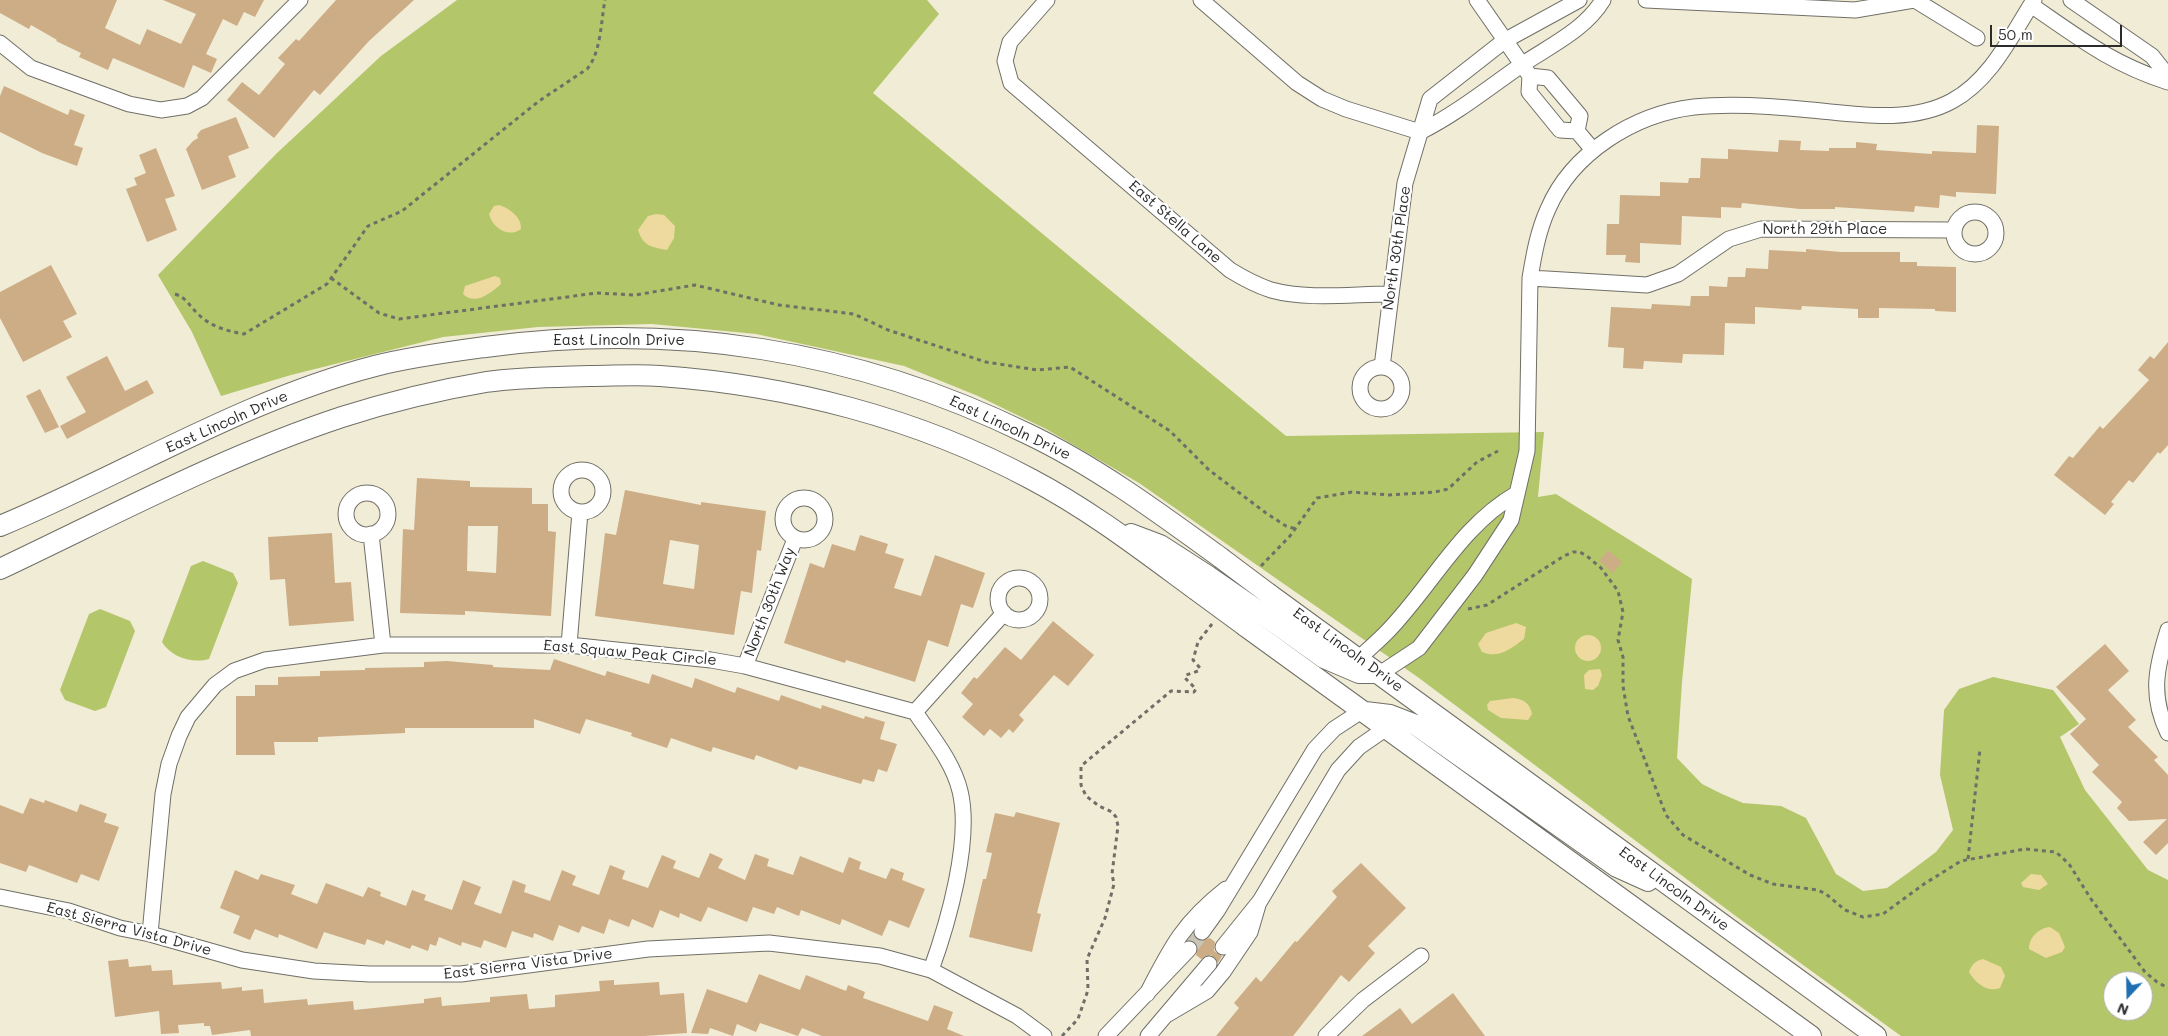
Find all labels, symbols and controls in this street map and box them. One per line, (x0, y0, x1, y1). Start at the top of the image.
scale bar (1993, 15, 2126, 47)
text: 50 m (1998, 24, 2033, 44)
street label: East Stella Lane (1125, 177, 1225, 267)
street label: North 30th Place (1379, 185, 1415, 311)
street label: North 29th Place (1763, 220, 1887, 238)
street label: East Lincoln Drive (553, 331, 685, 349)
street label: East Lincoln Drive (163, 387, 291, 457)
street label: East Lincoln Drive (947, 392, 1073, 464)
street label: North 30th Way (741, 545, 799, 659)
street label: East Lincoln Drive (1289, 604, 1407, 696)
street label: East Squaw Peak Circle (543, 636, 717, 670)
street label: East Lincoln Drive (1615, 843, 1733, 935)
street label: East Sierra Vista Drive (45, 898, 213, 960)
street label: East Sierra Vista Drive (443, 945, 613, 983)
north arrow (2103, 971, 2153, 1021)
text: N (2114, 999, 2131, 1020)

